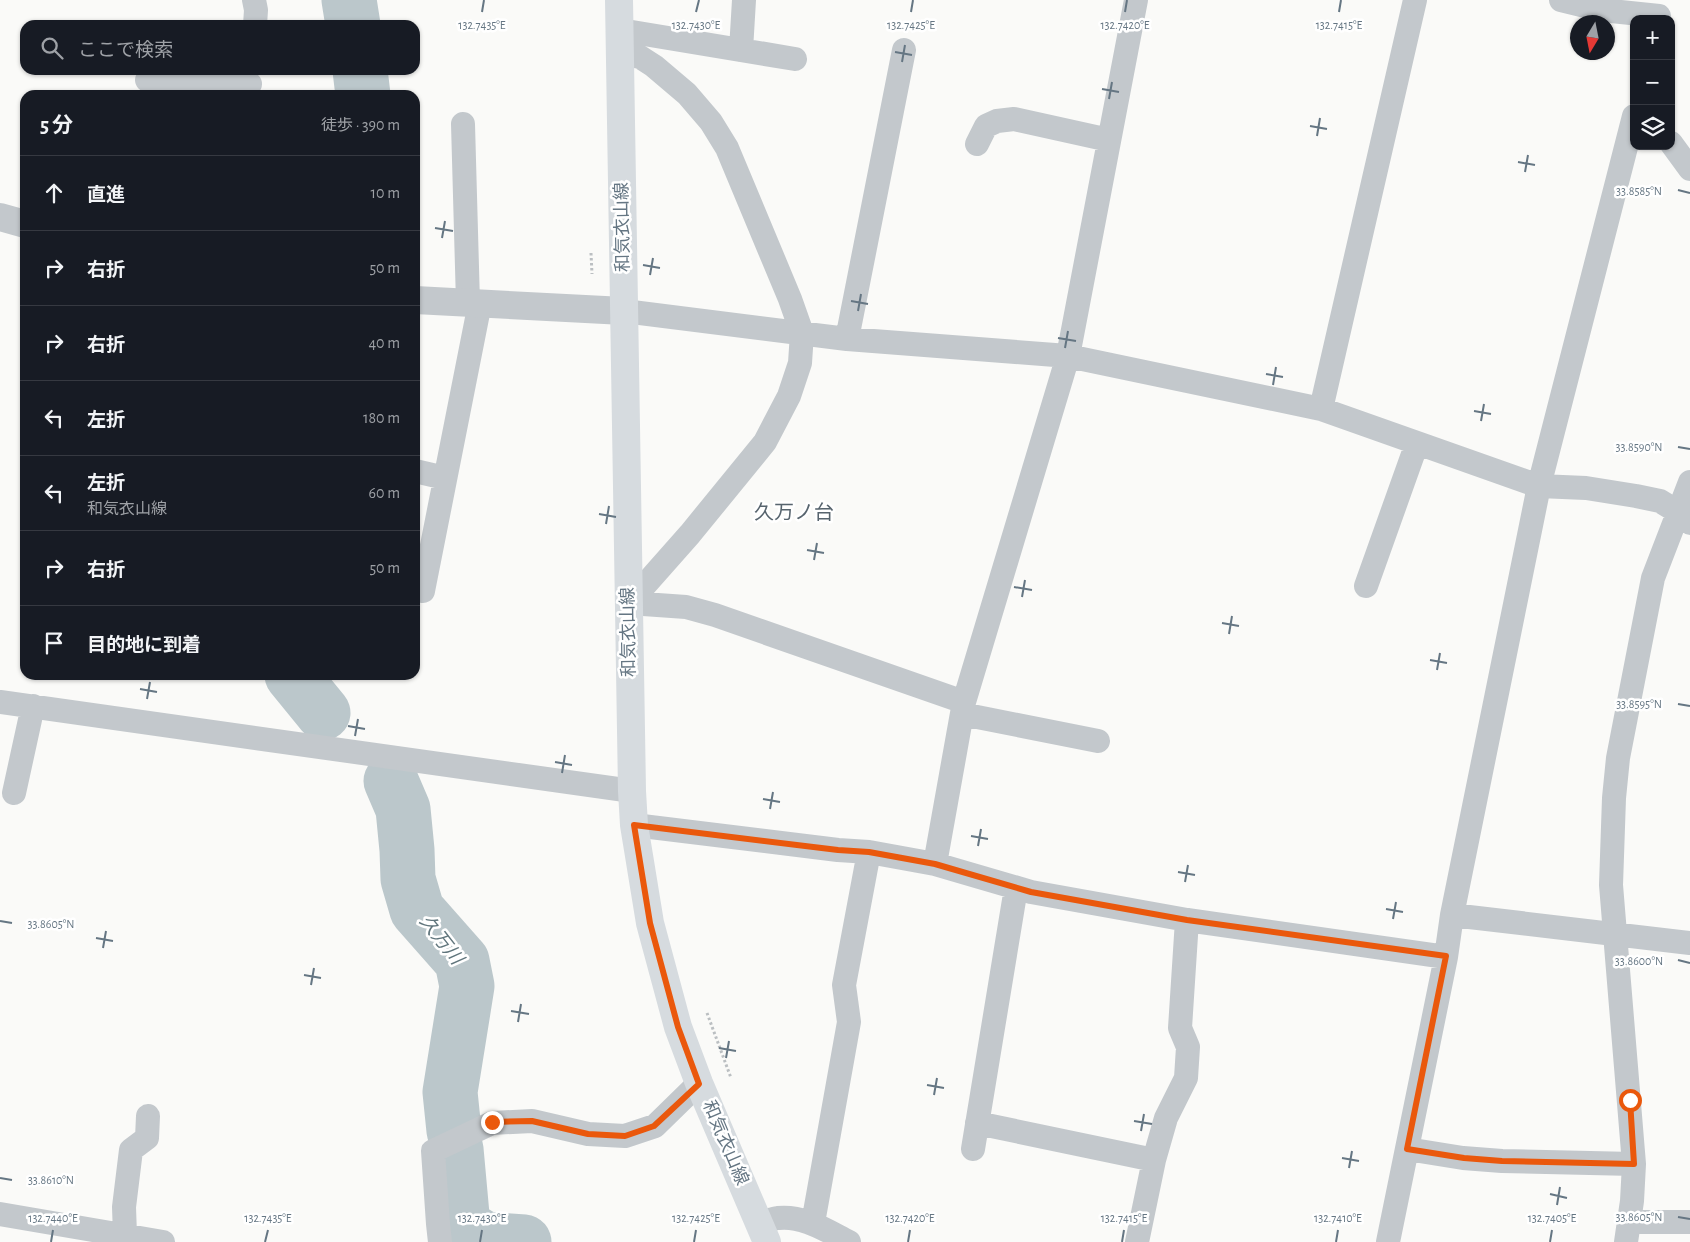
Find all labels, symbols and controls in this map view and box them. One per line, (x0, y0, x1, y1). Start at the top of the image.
north arrow (1570, 15, 1615, 60)
map controls (1630, 15, 1675, 150)
button: + (1630, 15, 1675, 60)
text: 132.7435°E (458, 19, 506, 31)
text: 132.7430°E (672, 19, 721, 31)
text: 132.7425°E (887, 19, 935, 31)
text: 132.7420°E (1100, 19, 1150, 31)
text: 132.7415°E (1316, 19, 1362, 31)
search box (20, 20, 420, 75)
icon: search (38, 34, 66, 62)
text: ここで検索 (78, 41, 173, 60)
button: − (1630, 60, 1675, 105)
button: layers (1630, 105, 1675, 150)
text: 5 分 (40, 115, 73, 136)
text: 徒歩 · 390 m (321, 117, 400, 133)
icon: ahead (40, 179, 68, 207)
street label: 和気衣山線 (611, 182, 633, 272)
text: 10 m (371, 185, 400, 201)
text: 33.8585°N (1616, 185, 1662, 197)
text: 直進 (87, 186, 125, 205)
icon: right (40, 254, 68, 282)
text: 50 m (369, 260, 400, 276)
text: 右折 (87, 261, 125, 280)
icon: right (40, 329, 68, 357)
text: 40 m (368, 335, 400, 351)
text: 右折 (87, 336, 125, 355)
icon: left (40, 404, 68, 432)
text: 180 m (363, 410, 400, 426)
text: 左折 (87, 411, 125, 430)
text: 33.8590°N (1615, 441, 1663, 453)
text: 左折 (87, 474, 125, 493)
icon: left (40, 479, 68, 507)
text: 60 m (369, 485, 400, 501)
text: 和気衣山線 (87, 501, 167, 517)
district label: 久万ノ台 (754, 502, 834, 523)
icon: right (40, 554, 68, 582)
text: 50 m (369, 560, 400, 576)
text: 右折 (87, 561, 125, 580)
street label: 和気衣山線 (617, 587, 639, 677)
icon: arrive (40, 629, 68, 657)
text: 目的地に到着 (87, 636, 201, 655)
text: 33.8595°N (1616, 698, 1662, 710)
water label: 久万川 (416, 911, 468, 970)
text: 33.8605°N (27, 918, 75, 930)
text: 33.8600°N (1615, 955, 1663, 967)
route start (1619, 1089, 1642, 1112)
street label: 和気衣山線 (699, 1097, 753, 1188)
route end (481, 1111, 504, 1134)
text: 33.8610°N (28, 1174, 74, 1186)
text: 33.8605°N (1615, 1211, 1663, 1223)
text: 132.7440°E (28, 1212, 78, 1224)
text: 132.7435°E (244, 1212, 292, 1224)
text: 132.7430°E (458, 1212, 507, 1224)
text: 132.7425°E (672, 1212, 720, 1224)
text: 132.7420°E (885, 1212, 935, 1224)
text: 132.7415°E (1101, 1212, 1147, 1224)
text: 132.7410°E (1314, 1212, 1362, 1224)
text: 132.7405°E (1528, 1212, 1577, 1224)

